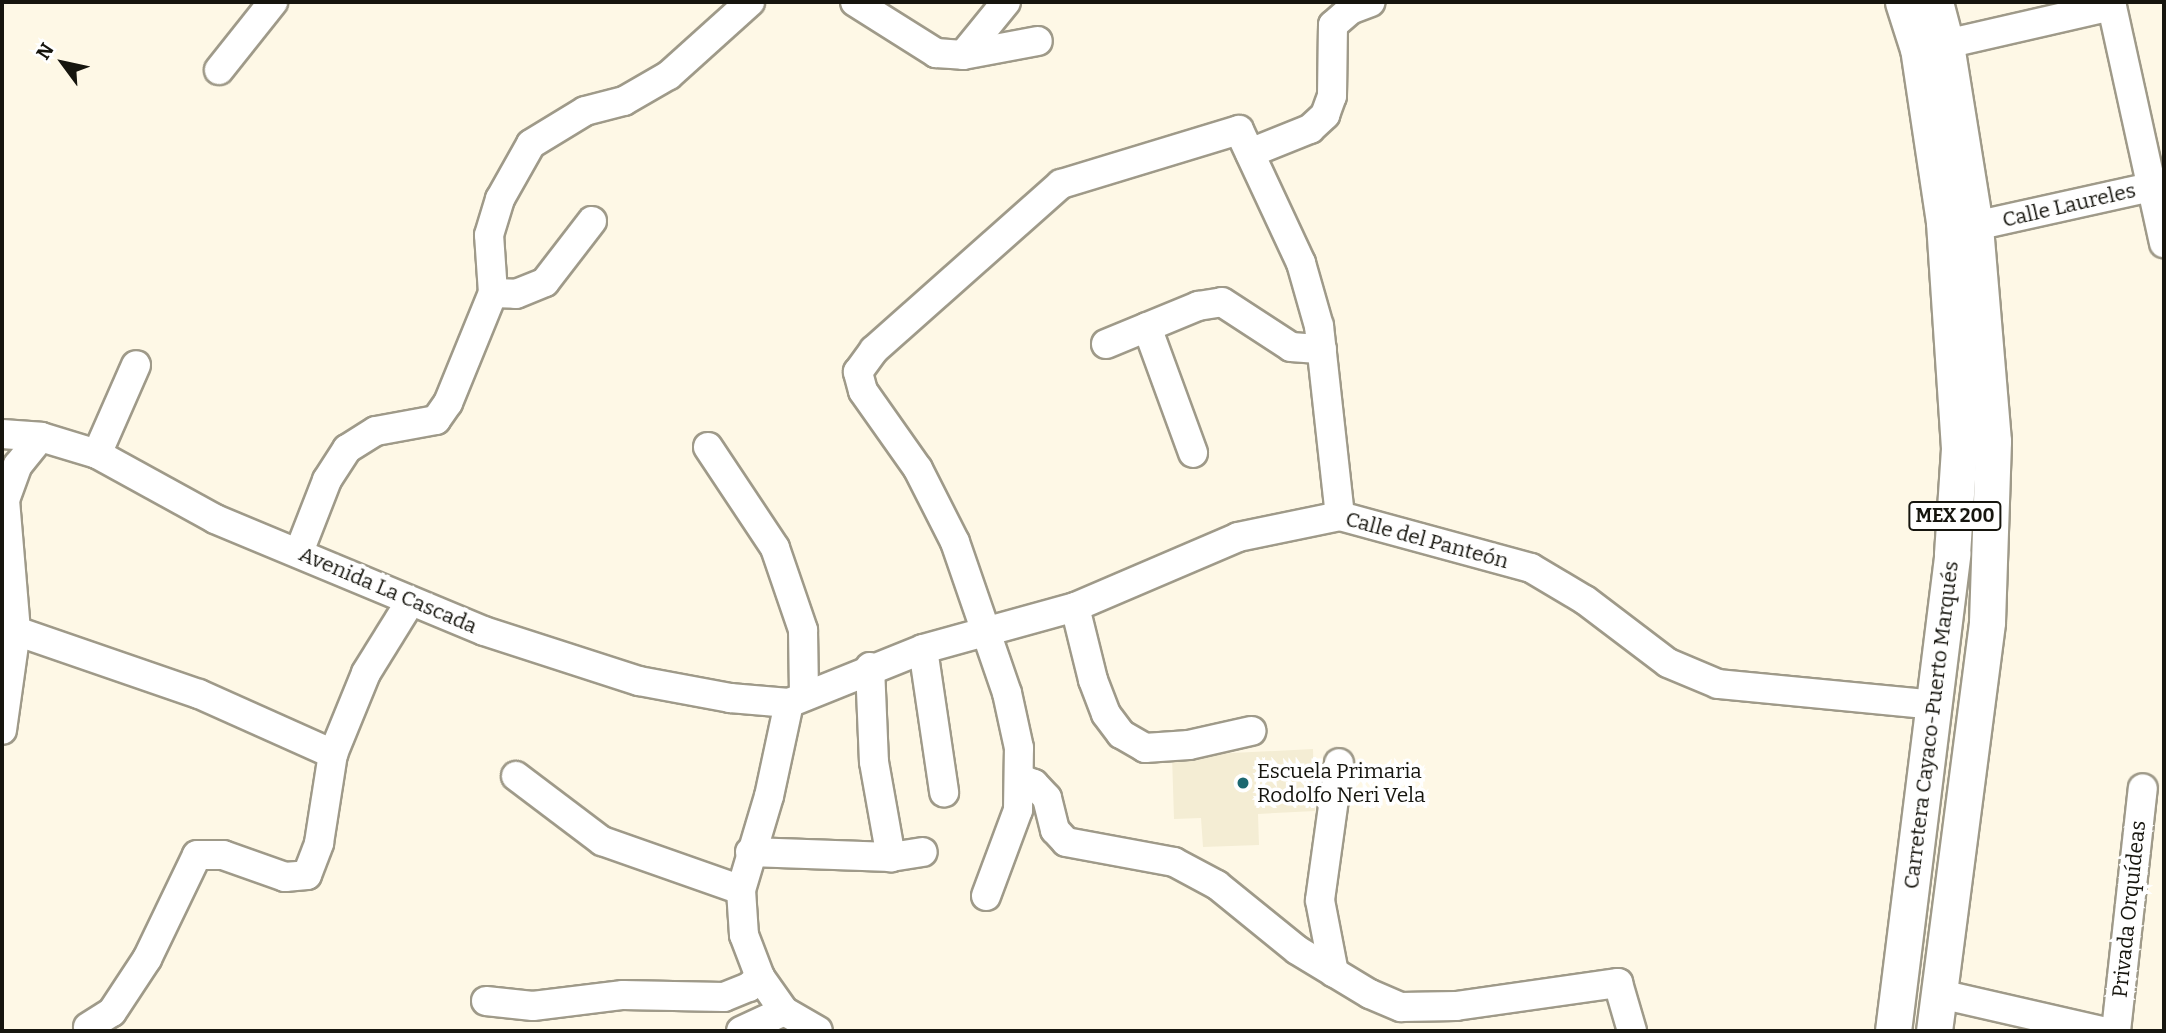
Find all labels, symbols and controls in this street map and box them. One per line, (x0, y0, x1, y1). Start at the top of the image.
north arrow (28, 28, 98, 98)
text: N (31, 39, 59, 64)
street label: Calle Laureles (2000, 177, 2138, 233)
road number: MEX 200 (1908, 500, 2002, 531)
street label: Calle del Panteón (1343, 506, 1511, 574)
street label: Avenida La Cascada (295, 541, 481, 639)
street label: Carretera Cayaco-Puerto Marqués (1898, 560, 1964, 890)
place label: Escuela Primaria Rodolfo Neri Vela (1257, 758, 1425, 808)
marker: Escuela Primaria Rodolfo Neri Vela (1235, 775, 1251, 791)
street label: Privada Orquídeas (2107, 819, 2151, 999)

